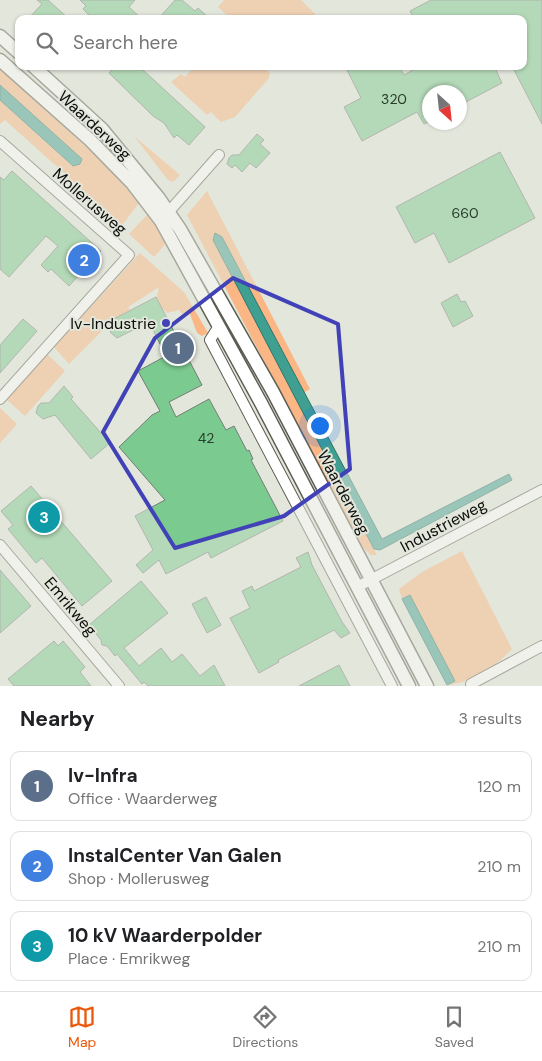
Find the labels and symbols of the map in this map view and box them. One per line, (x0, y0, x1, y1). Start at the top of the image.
north arrow (422, 85, 467, 130)
street label: Waarderweg (54, 86, 136, 165)
house number: 320 (381, 90, 407, 108)
street label: Mollerusweg (48, 163, 131, 239)
house number: 660 (451, 204, 479, 222)
pin: 2 (68, 241, 100, 279)
place label: Iv-Industrie (70, 313, 156, 334)
marker: Iv-Industrie (160, 317, 172, 329)
pin: 1 (162, 329, 194, 367)
your location (307, 413, 333, 439)
house number: 42 (198, 429, 214, 447)
street label: Waarderweg (313, 446, 375, 538)
street label: Industrieweg (397, 494, 490, 557)
pin: 3 (28, 498, 60, 536)
street label: Emrikweg (40, 572, 102, 640)

